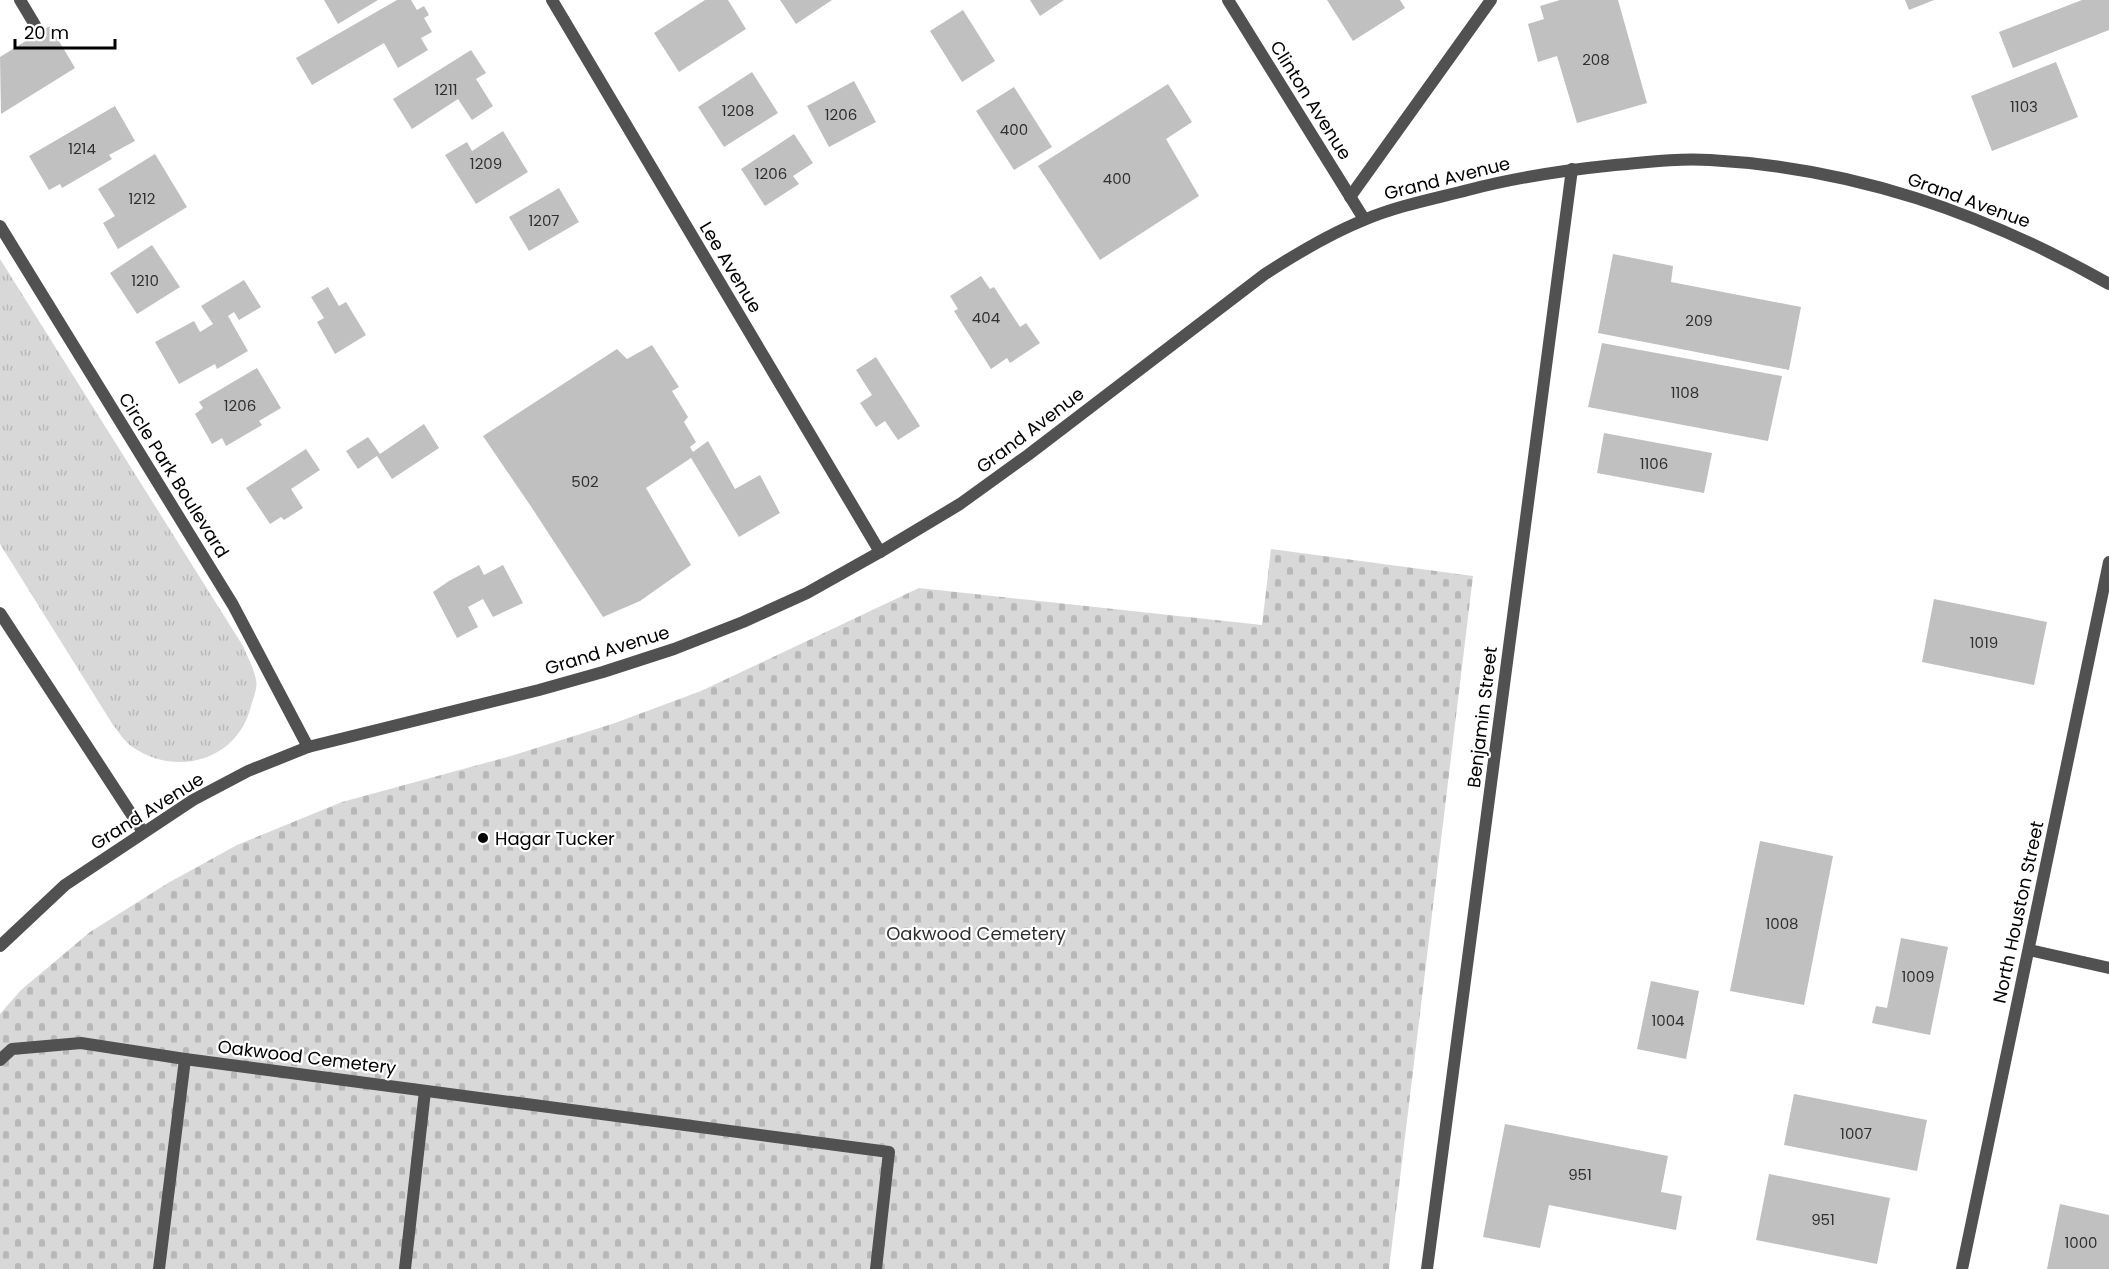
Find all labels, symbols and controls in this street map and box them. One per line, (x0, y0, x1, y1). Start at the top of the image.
scale bar (15, 12, 116, 50)
text: 20 m (24, 20, 69, 45)
street label: Clinton Avenue (1264, 36, 1358, 164)
house number: 208 (1582, 49, 1610, 70)
house number: 1211 (434, 79, 458, 100)
house number: 1103 (2010, 96, 2038, 117)
house number: 1208 (722, 100, 754, 121)
house number: 1206 (825, 104, 857, 125)
house number: 400 (1000, 119, 1028, 140)
house number: 1214 (68, 138, 96, 159)
street label: Grand Avenue (1381, 150, 1513, 206)
house number: 1209 (470, 153, 502, 174)
house number: 1206 (755, 163, 787, 184)
street label: Grand Avenue (1904, 166, 2034, 234)
house number: 400 (1103, 168, 1131, 189)
house number: 1212 (129, 188, 155, 209)
house number: 1207 (528, 210, 560, 231)
street label: Lee Avenue (694, 217, 768, 317)
house number: 1210 (131, 270, 159, 291)
house number: 404 (972, 307, 1000, 328)
house number: 209 (1685, 310, 1713, 331)
street label: Grand Avenue (971, 381, 1089, 479)
house number: 1108 (1671, 382, 1699, 403)
street label: Circle Park Boulevard (113, 388, 235, 562)
house number: 1206 (224, 395, 256, 416)
house number: 1106 (1640, 453, 1668, 474)
house number: 502 (571, 471, 599, 492)
street label: Grand Avenue (542, 619, 672, 681)
house number: 1019 (1970, 632, 1998, 653)
street label: Benjamin Street (1461, 645, 1503, 789)
street label: Grand Avenue (86, 766, 208, 856)
street label: North Houston Street (1986, 819, 2050, 1005)
place label: Hagar Tucker (495, 826, 615, 851)
marker: Hagar Tucker (476, 831, 490, 845)
house number: 1008 (1765, 913, 1799, 934)
park label: Oakwood Cemetery (886, 921, 1066, 946)
house number: 1009 (1901, 966, 1935, 987)
house number: 1004 (1651, 1010, 1685, 1031)
street label: Oakwood Cemetery (216, 1034, 398, 1080)
house number: 1007 (1840, 1123, 1872, 1144)
house number: 951 (1568, 1164, 1592, 1185)
house number: 951 (1811, 1209, 1835, 1230)
house number: 1000 (2064, 1232, 2098, 1253)

